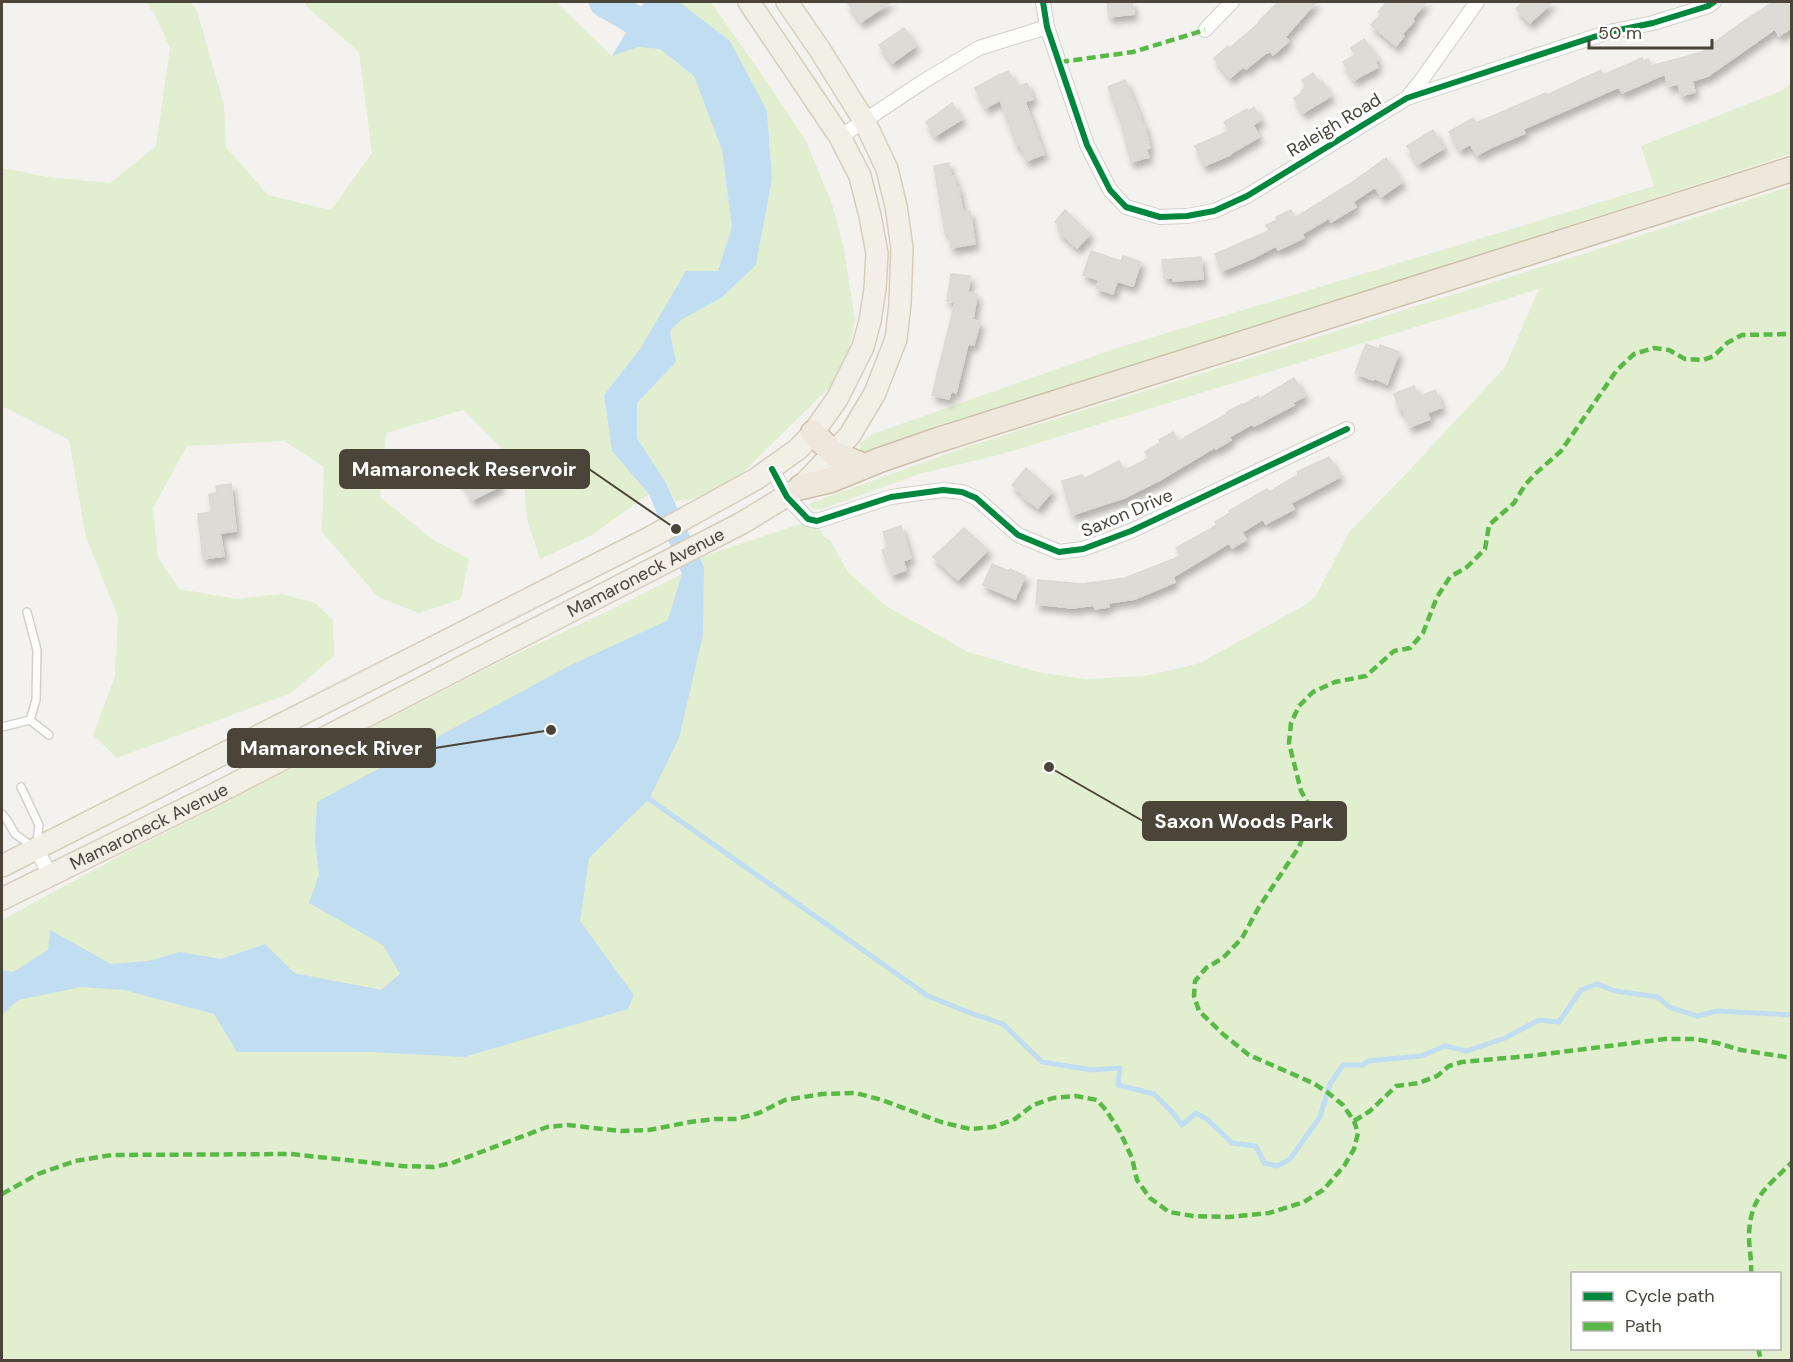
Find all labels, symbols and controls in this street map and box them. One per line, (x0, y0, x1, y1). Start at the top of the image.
scale bar (1589, 12, 1712, 50)
text: 50 m (1598, 21, 1642, 45)
street label: Raleigh Road (1282, 87, 1386, 163)
callout: Mamaroneck Reservoir (340, 450, 589, 488)
text: Mamaroneck Reservoir (352, 456, 576, 482)
street label: Saxon Drive (1078, 483, 1176, 543)
street label: Mamaroneck Avenue (563, 522, 729, 623)
callout: Mamaroneck River (228, 729, 435, 767)
text: Mamaroneck River (240, 735, 422, 761)
street label: Mamaroneck Avenue (66, 777, 232, 876)
callout: Saxon Woods Park (1143, 802, 1346, 840)
text: Saxon Woods Park (1154, 808, 1334, 834)
legend (1571, 1272, 1781, 1350)
text: Cycle path (1625, 1284, 1715, 1308)
text: Path (1625, 1314, 1662, 1338)

